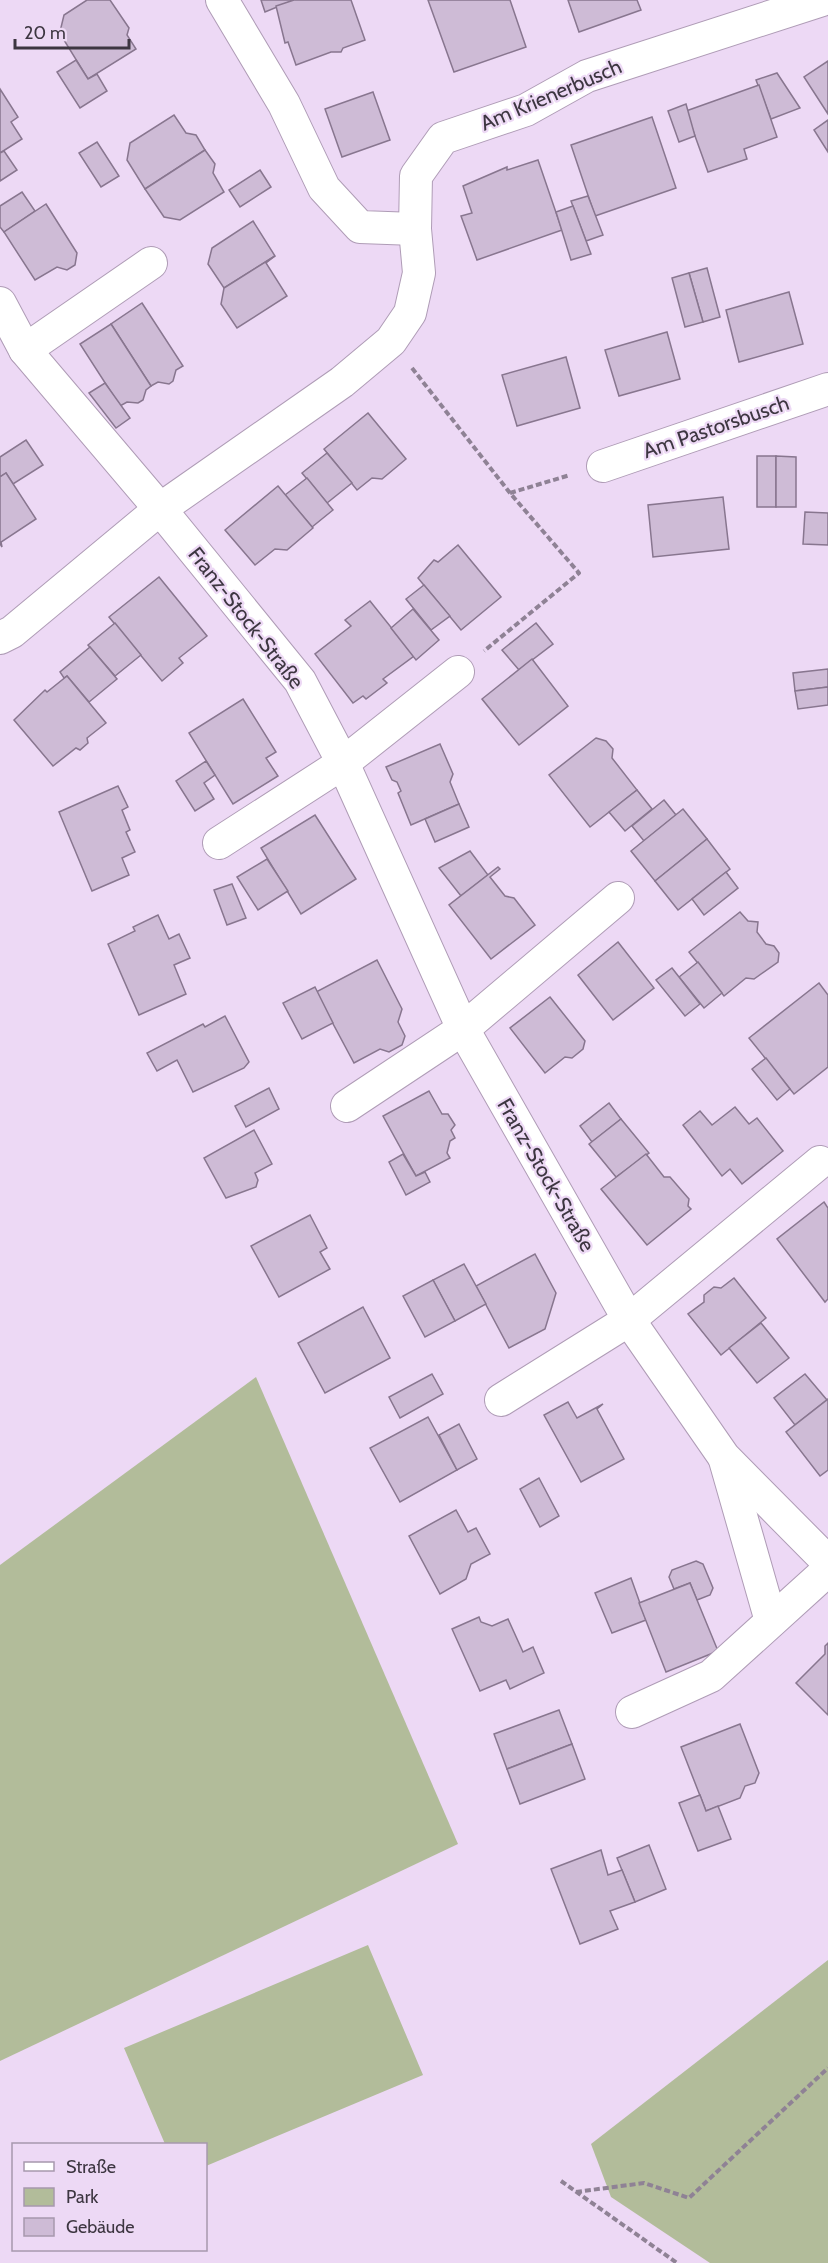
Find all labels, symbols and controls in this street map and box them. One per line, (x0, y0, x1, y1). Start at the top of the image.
scale bar (15, 12, 129, 50)
text: 20 m (24, 22, 66, 44)
street label: Am Krienerbusch (476, 53, 625, 136)
street label: Am Pastorsbusch (640, 390, 792, 463)
street label: Franz-Stock-Straße (183, 542, 310, 694)
street label: Franz-Stock-Straße (492, 1094, 601, 1256)
legend (12, 2143, 207, 2251)
text: Straße (66, 2156, 116, 2178)
text: Park (66, 2186, 99, 2208)
text: Gebäude (66, 2216, 135, 2238)

